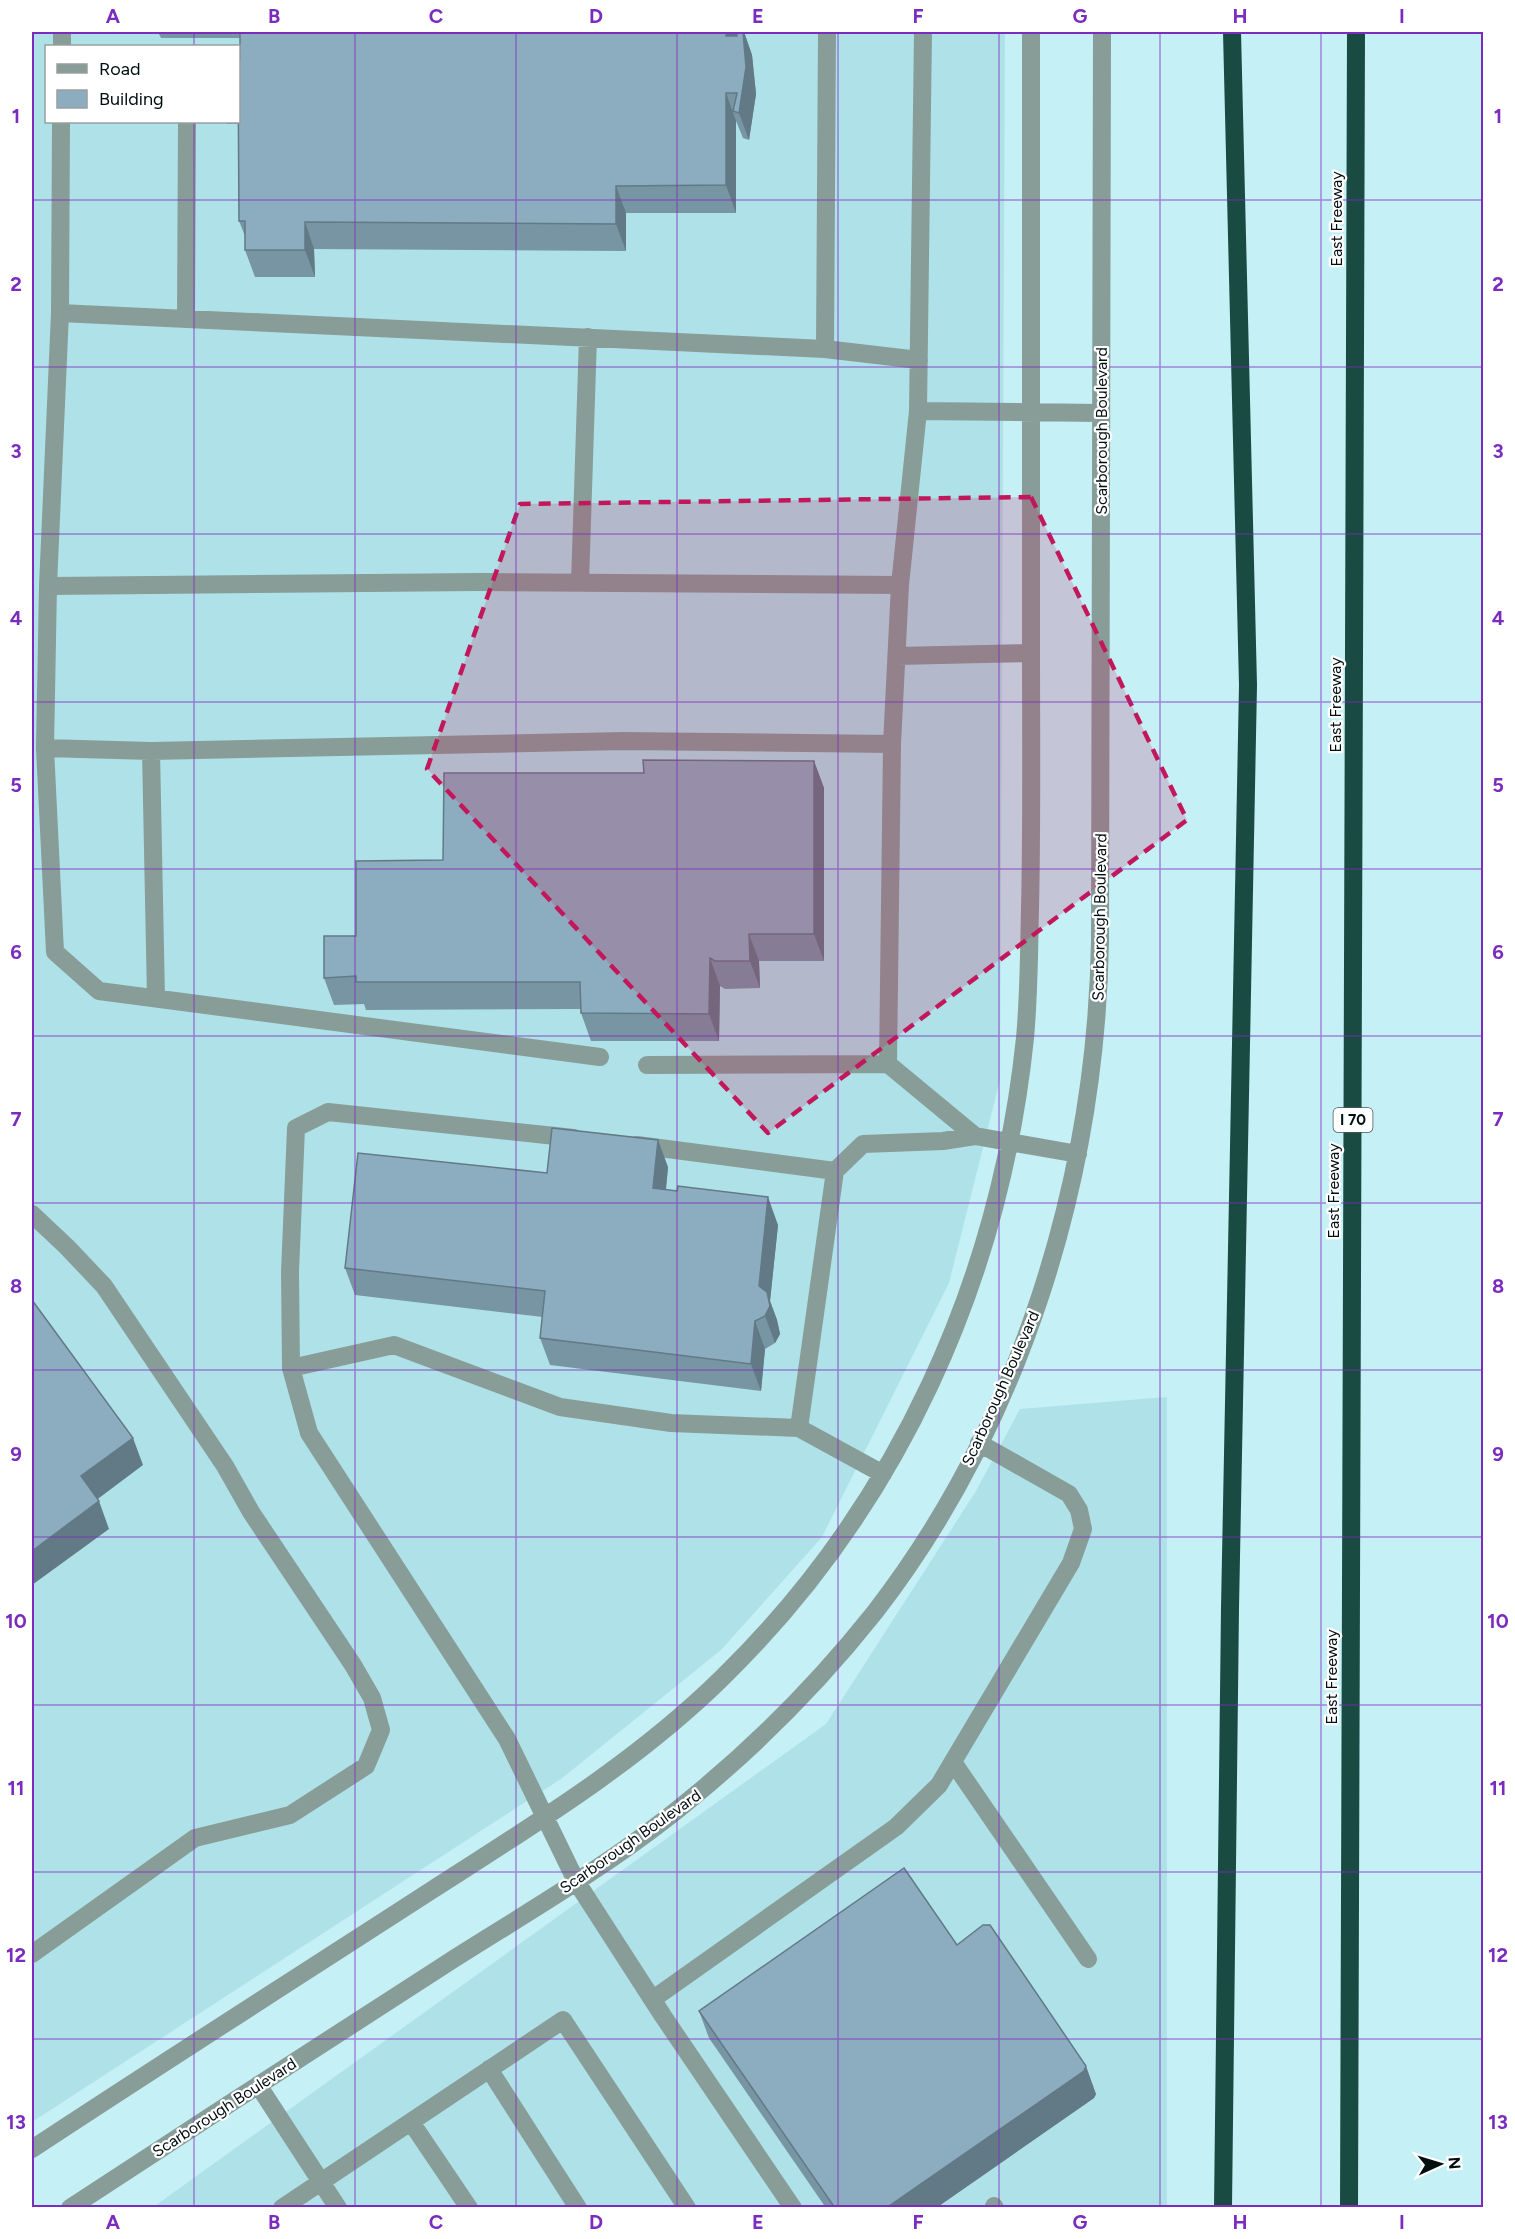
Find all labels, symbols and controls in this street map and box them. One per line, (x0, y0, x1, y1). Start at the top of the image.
text: A (106, 4, 121, 28)
text: B (268, 4, 280, 28)
text: C (429, 4, 443, 28)
text: D (589, 4, 603, 28)
text: E (752, 4, 764, 28)
text: F (912, 4, 924, 28)
text: G (1073, 4, 1088, 28)
text: H (1233, 4, 1248, 28)
text: I (1399, 4, 1405, 28)
legend (45, 45, 240, 123)
text: Road (99, 58, 140, 80)
text: Building (99, 88, 164, 110)
text: 1 (12, 104, 20, 128)
text: 1 (1494, 104, 1502, 128)
street label: East Freeway (1327, 171, 1346, 267)
text: 2 (10, 272, 22, 296)
text: 2 (1492, 272, 1504, 296)
street label: Scarborough Boulevard (1092, 347, 1111, 515)
text: 3 (10, 439, 22, 463)
text: 3 (1492, 439, 1504, 463)
text: 4 (10, 606, 23, 630)
text: 4 (1492, 606, 1505, 630)
street label: East Freeway (1326, 657, 1345, 753)
text: 5 (10, 773, 22, 797)
text: 5 (1492, 773, 1504, 797)
street label: Scarborough Boulevard (1089, 833, 1110, 1001)
text: 6 (10, 940, 22, 964)
text: 6 (1492, 940, 1504, 964)
text: 7 (10, 1107, 22, 1131)
text: 7 (1492, 1107, 1504, 1131)
road number: I 70 (1334, 1108, 1372, 1132)
street label: East Freeway (1324, 1143, 1343, 1239)
text: 8 (10, 1274, 22, 1298)
text: 8 (1492, 1274, 1504, 1298)
street label: Scarborough Boulevard (958, 1308, 1043, 1469)
text: 9 (10, 1442, 22, 1466)
text: 9 (1492, 1442, 1504, 1466)
text: 10 (5, 1609, 27, 1633)
text: 10 (1487, 1609, 1509, 1633)
street label: East Freeway (1322, 1629, 1341, 1725)
text: 11 (8, 1776, 24, 1800)
text: 11 (1490, 1776, 1506, 1800)
street label: Scarborough Boulevard (556, 1786, 704, 1897)
text: 12 (6, 1943, 26, 1967)
text: 12 (1488, 1943, 1508, 1967)
street label: Scarborough Boulevard (149, 2054, 300, 2161)
text: 13 (6, 2110, 26, 2134)
text: 13 (1488, 2110, 1508, 2134)
north arrow (1410, 2134, 1470, 2194)
text: N (1445, 2156, 1464, 2170)
text: A (106, 2210, 121, 2234)
text: B (268, 2210, 280, 2234)
text: C (429, 2210, 443, 2234)
text: D (589, 2210, 603, 2234)
text: E (752, 2210, 764, 2234)
text: F (912, 2210, 924, 2234)
text: G (1073, 2210, 1088, 2234)
text: H (1233, 2210, 1248, 2234)
text: I (1399, 2210, 1405, 2234)

